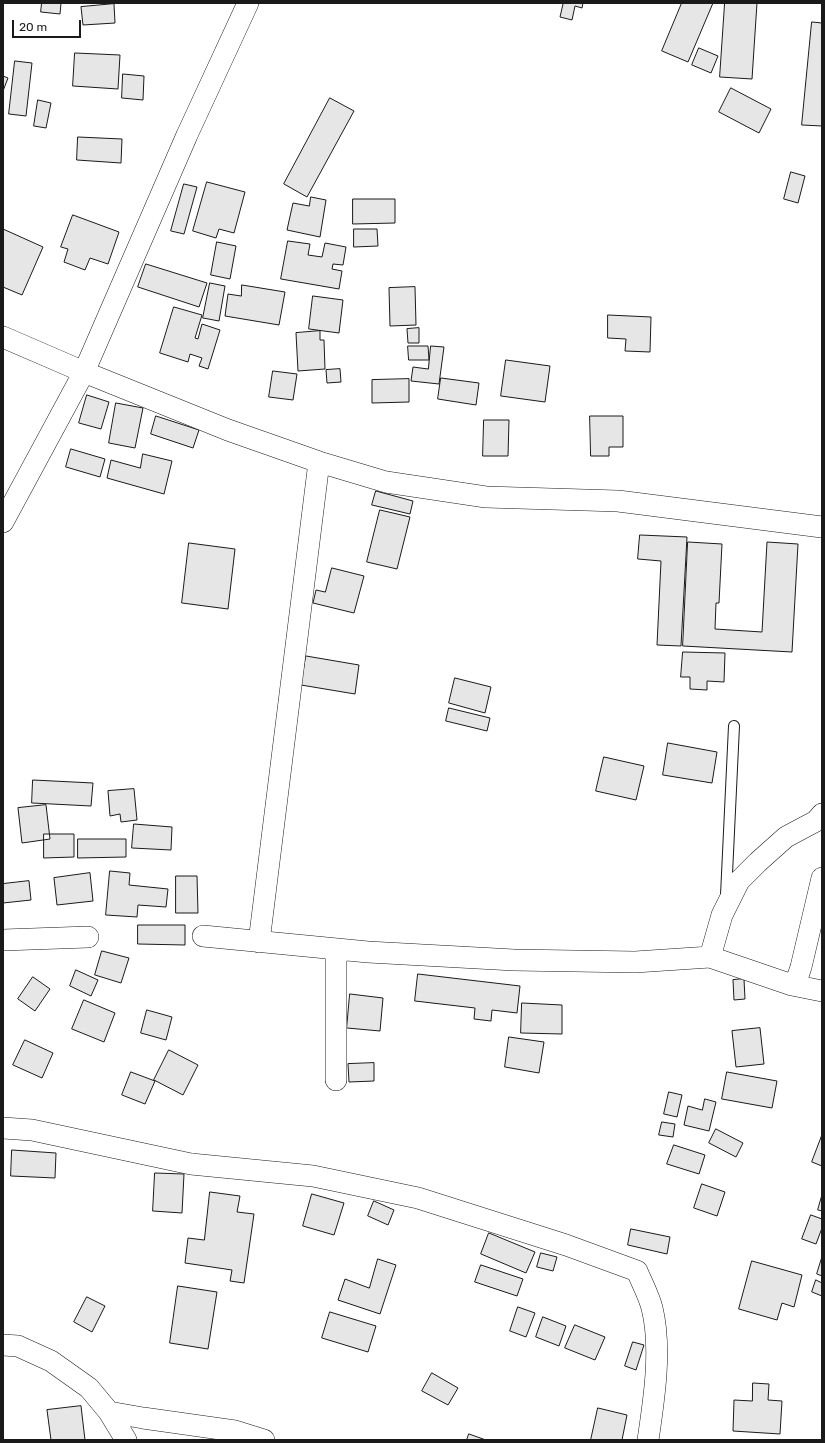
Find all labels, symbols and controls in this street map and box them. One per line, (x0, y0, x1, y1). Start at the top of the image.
scale bar (14, 12, 83, 38)
text: 20 m (19, 20, 47, 34)

